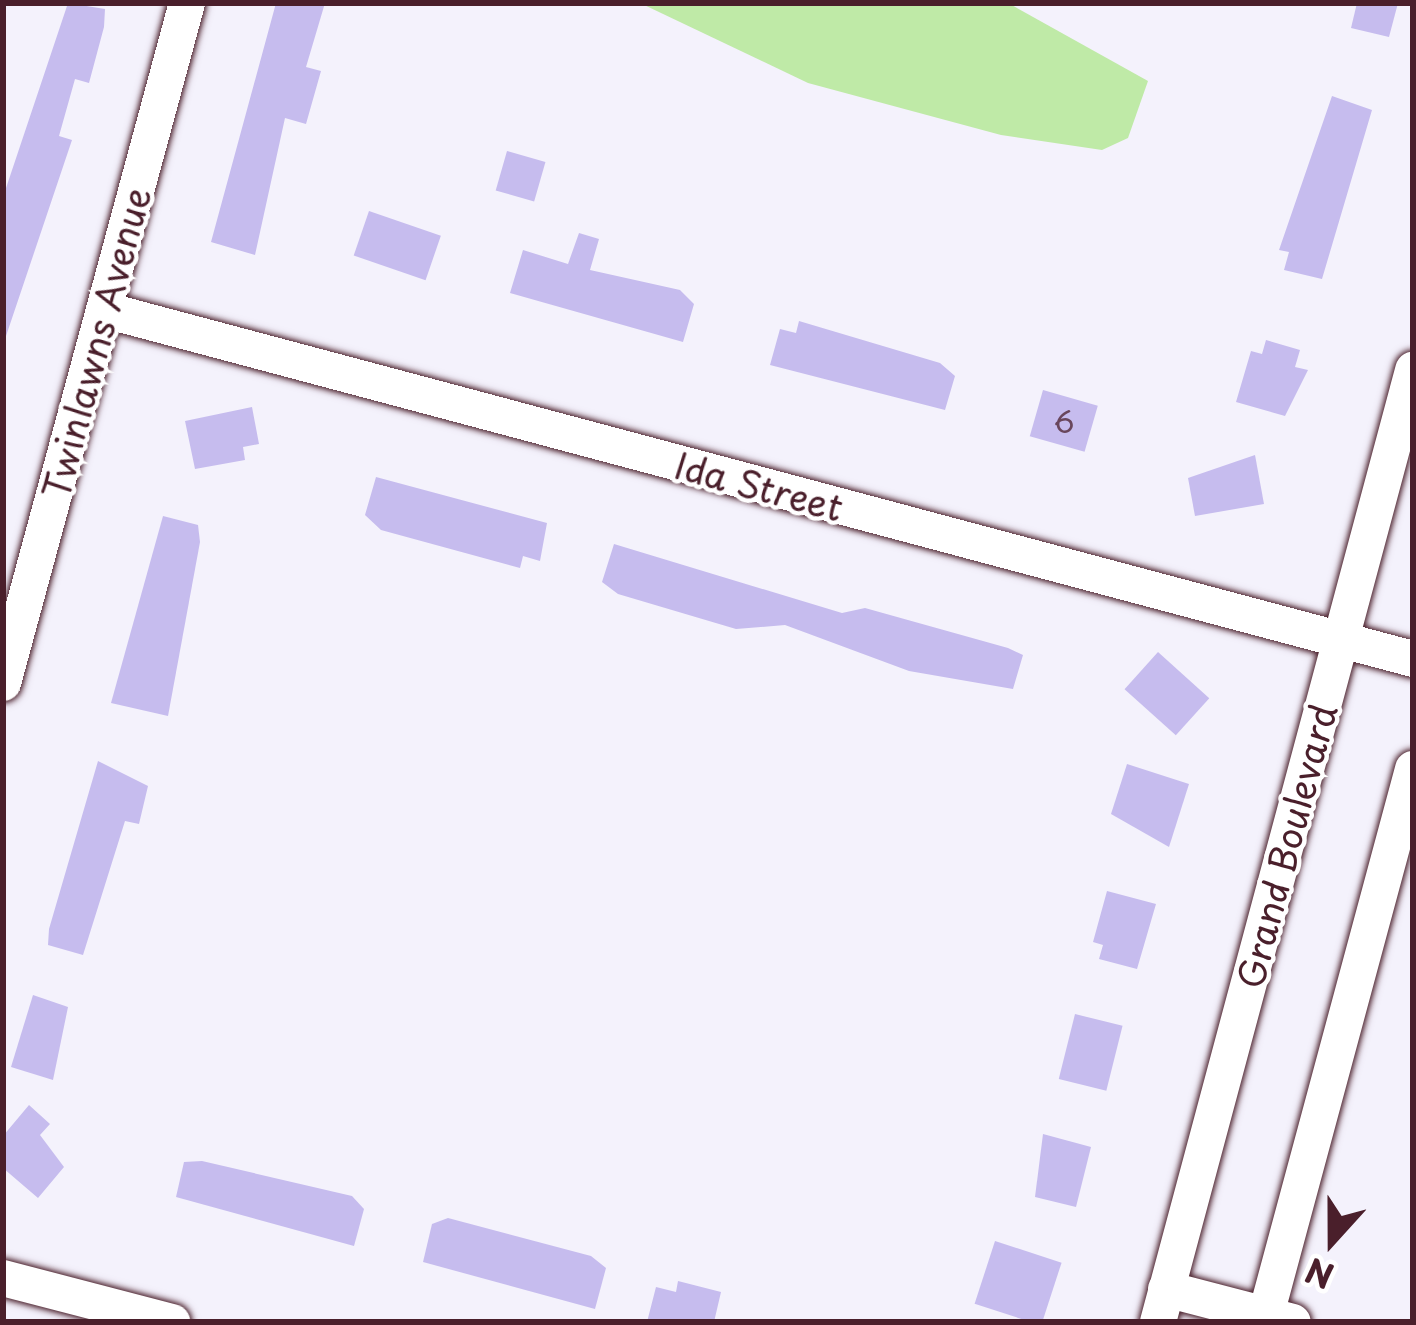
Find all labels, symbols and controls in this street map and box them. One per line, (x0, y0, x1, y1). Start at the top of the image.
street label: Twinlawns Avenue (34, 185, 158, 501)
house number: 6 (1053, 403, 1075, 439)
street label: Ida Street (670, 443, 848, 529)
street label: Grand Boulevard (1227, 698, 1345, 994)
north arrow (1272, 1181, 1392, 1301)
text: N (1298, 1247, 1340, 1303)

